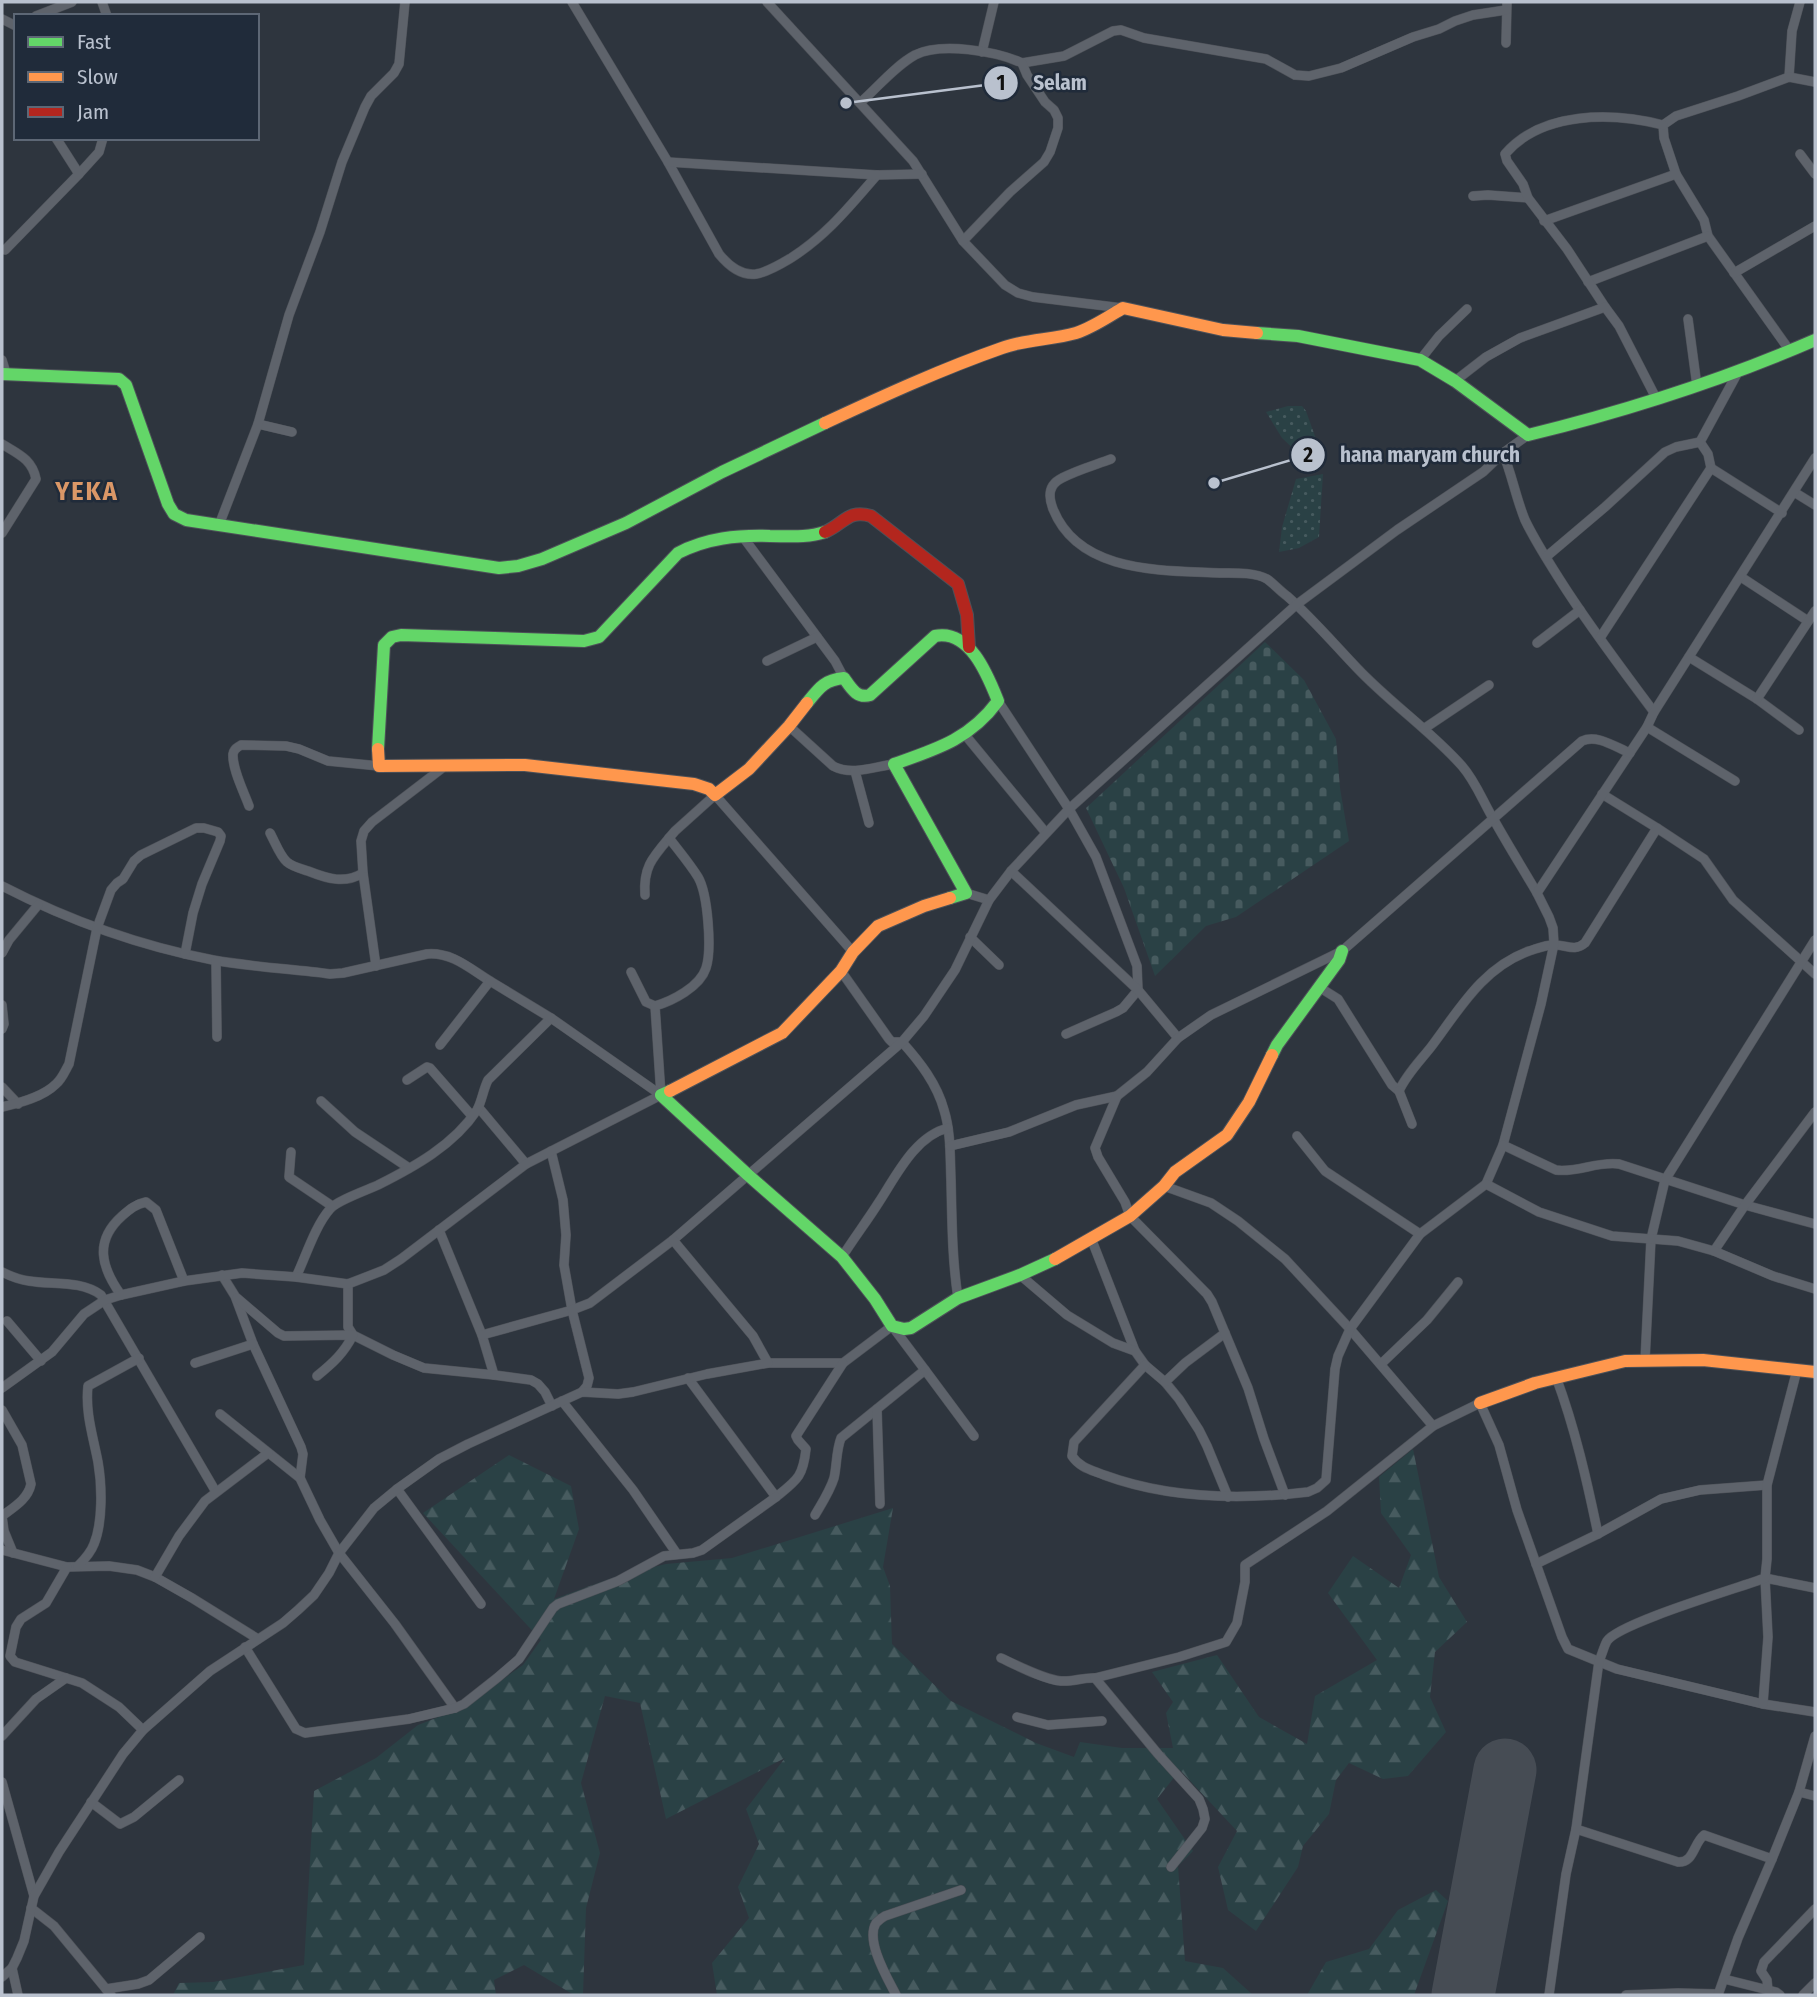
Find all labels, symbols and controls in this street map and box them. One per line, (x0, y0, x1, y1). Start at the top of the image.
legend (14, 14, 259, 140)
text: Fast (77, 29, 111, 55)
callout: Selam (984, 62, 1101, 104)
text: Slow (77, 64, 118, 90)
text: 1 (997, 70, 1005, 96)
text: Selam (1033, 70, 1087, 96)
text: Jam (77, 99, 109, 125)
callout: hana maryam church (1291, 434, 1534, 476)
text: 2 (1302, 442, 1313, 468)
text: hana maryam church (1340, 442, 1520, 468)
district label: YEKA (54, 476, 119, 507)

